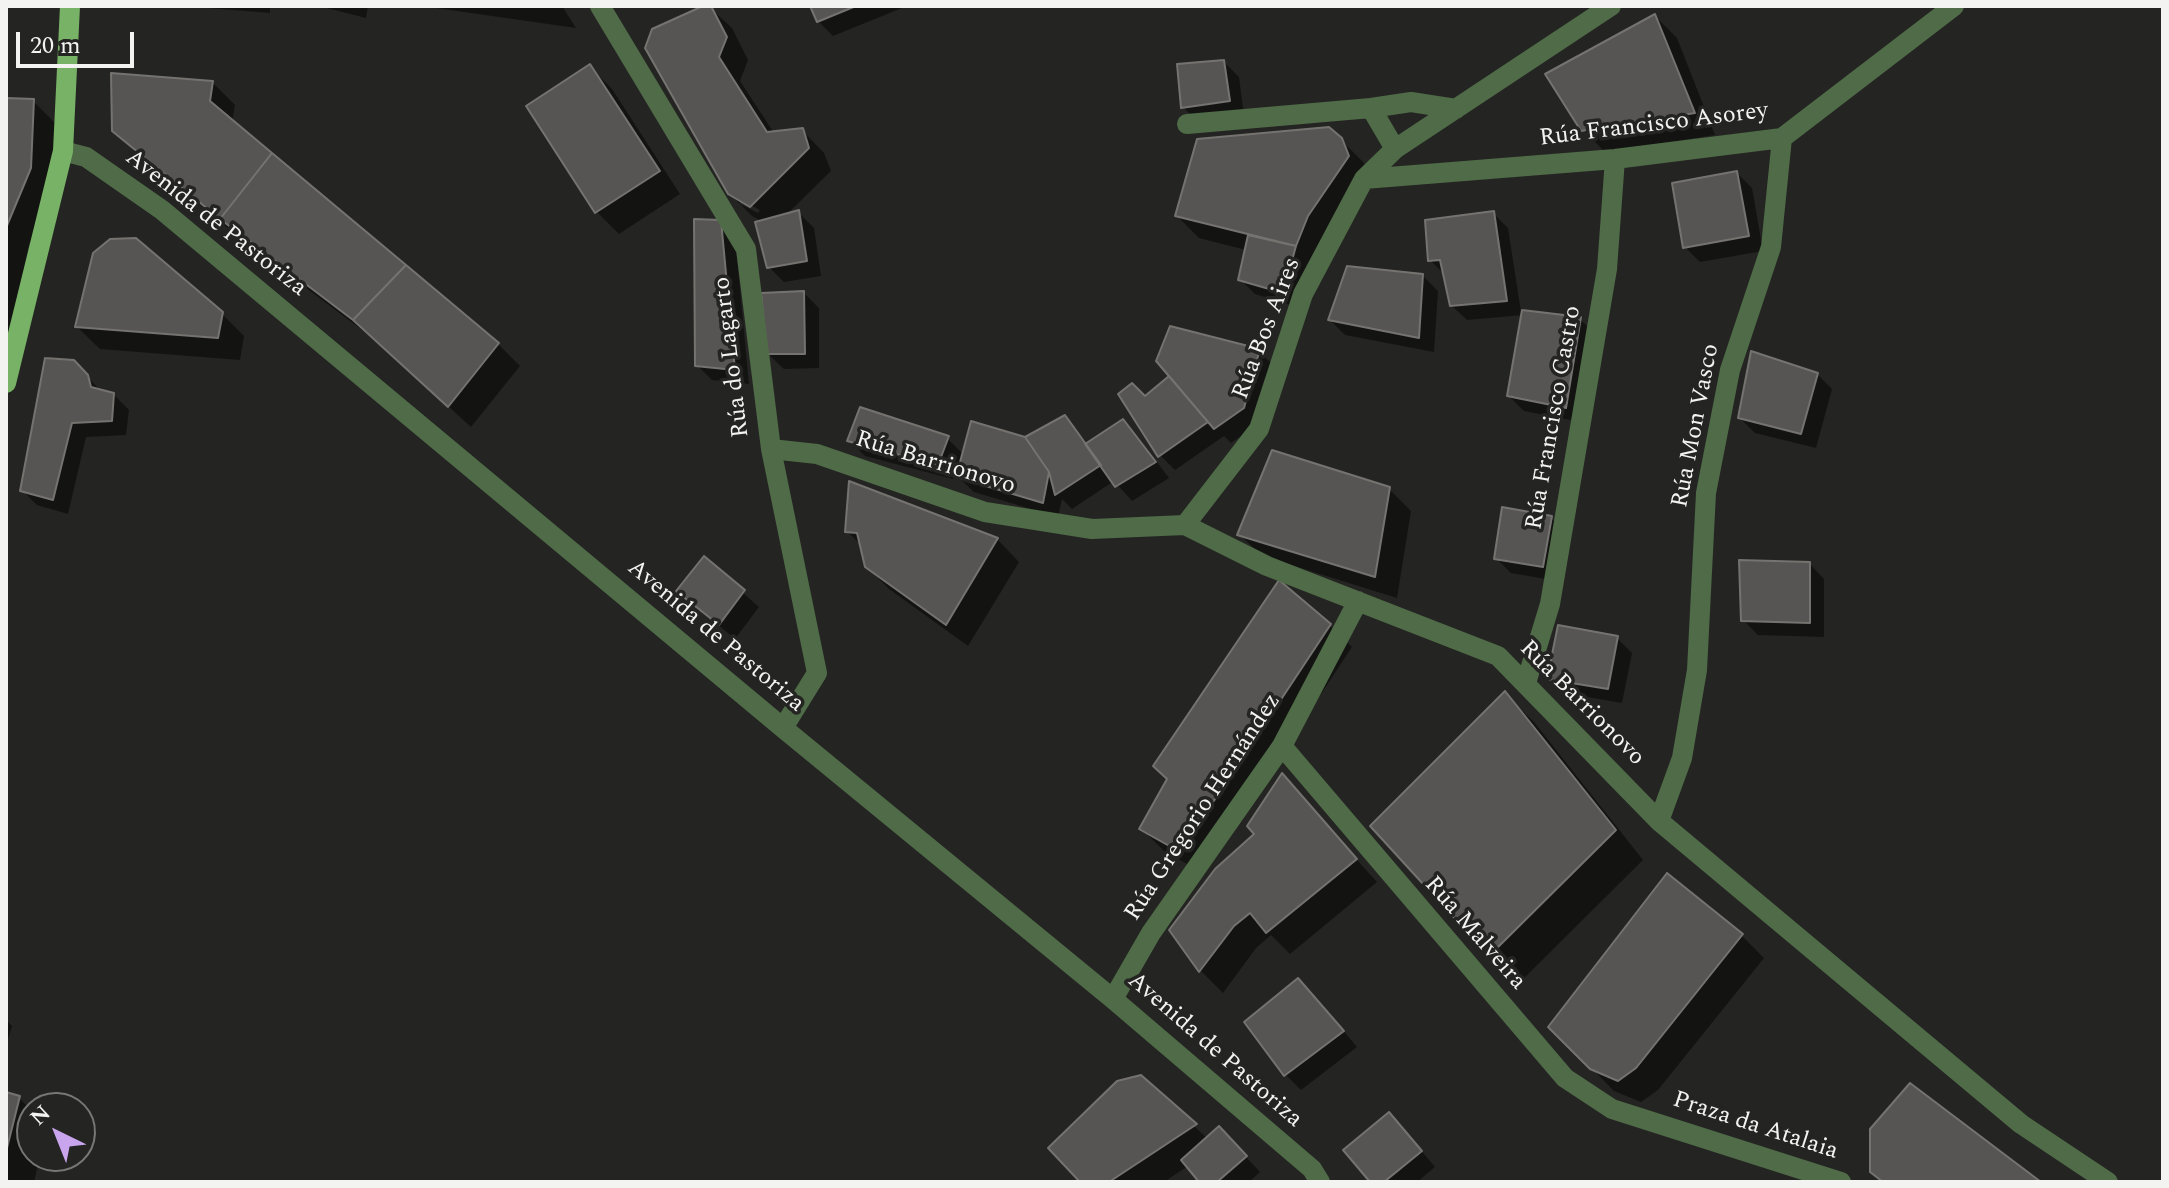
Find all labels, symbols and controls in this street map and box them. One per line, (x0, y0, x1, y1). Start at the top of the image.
scale bar (20, 16, 138, 66)
text: 20 m (30, 28, 81, 64)
street label: Rúa Francisco Asorey (1538, 98, 1770, 154)
street label: Avenida de Pastoriza (119, 144, 311, 304)
street label: Rúa Bos Aires (1228, 254, 1308, 404)
street label: Rúa do Lagarto (709, 275, 757, 439)
street label: Rúa Francisco Castro (1521, 304, 1589, 532)
street label: Rúa Mon Vasco (1667, 342, 1727, 510)
street label: Rúa Barrionovo (852, 426, 1018, 502)
street label: Avenida de Pastoriza (621, 555, 809, 719)
street label: Rúa Barrionovo (1512, 635, 1650, 773)
street label: Rúa Gregorio Hernández (1120, 689, 1288, 927)
street label: Rúa Malveira (1417, 871, 1531, 997)
street label: Avenida de Pastoriza (1121, 967, 1307, 1135)
street label: Praza da Atalaia (1669, 1087, 1841, 1167)
north arrow (16, 1092, 96, 1172)
text: N (23, 1097, 58, 1134)

